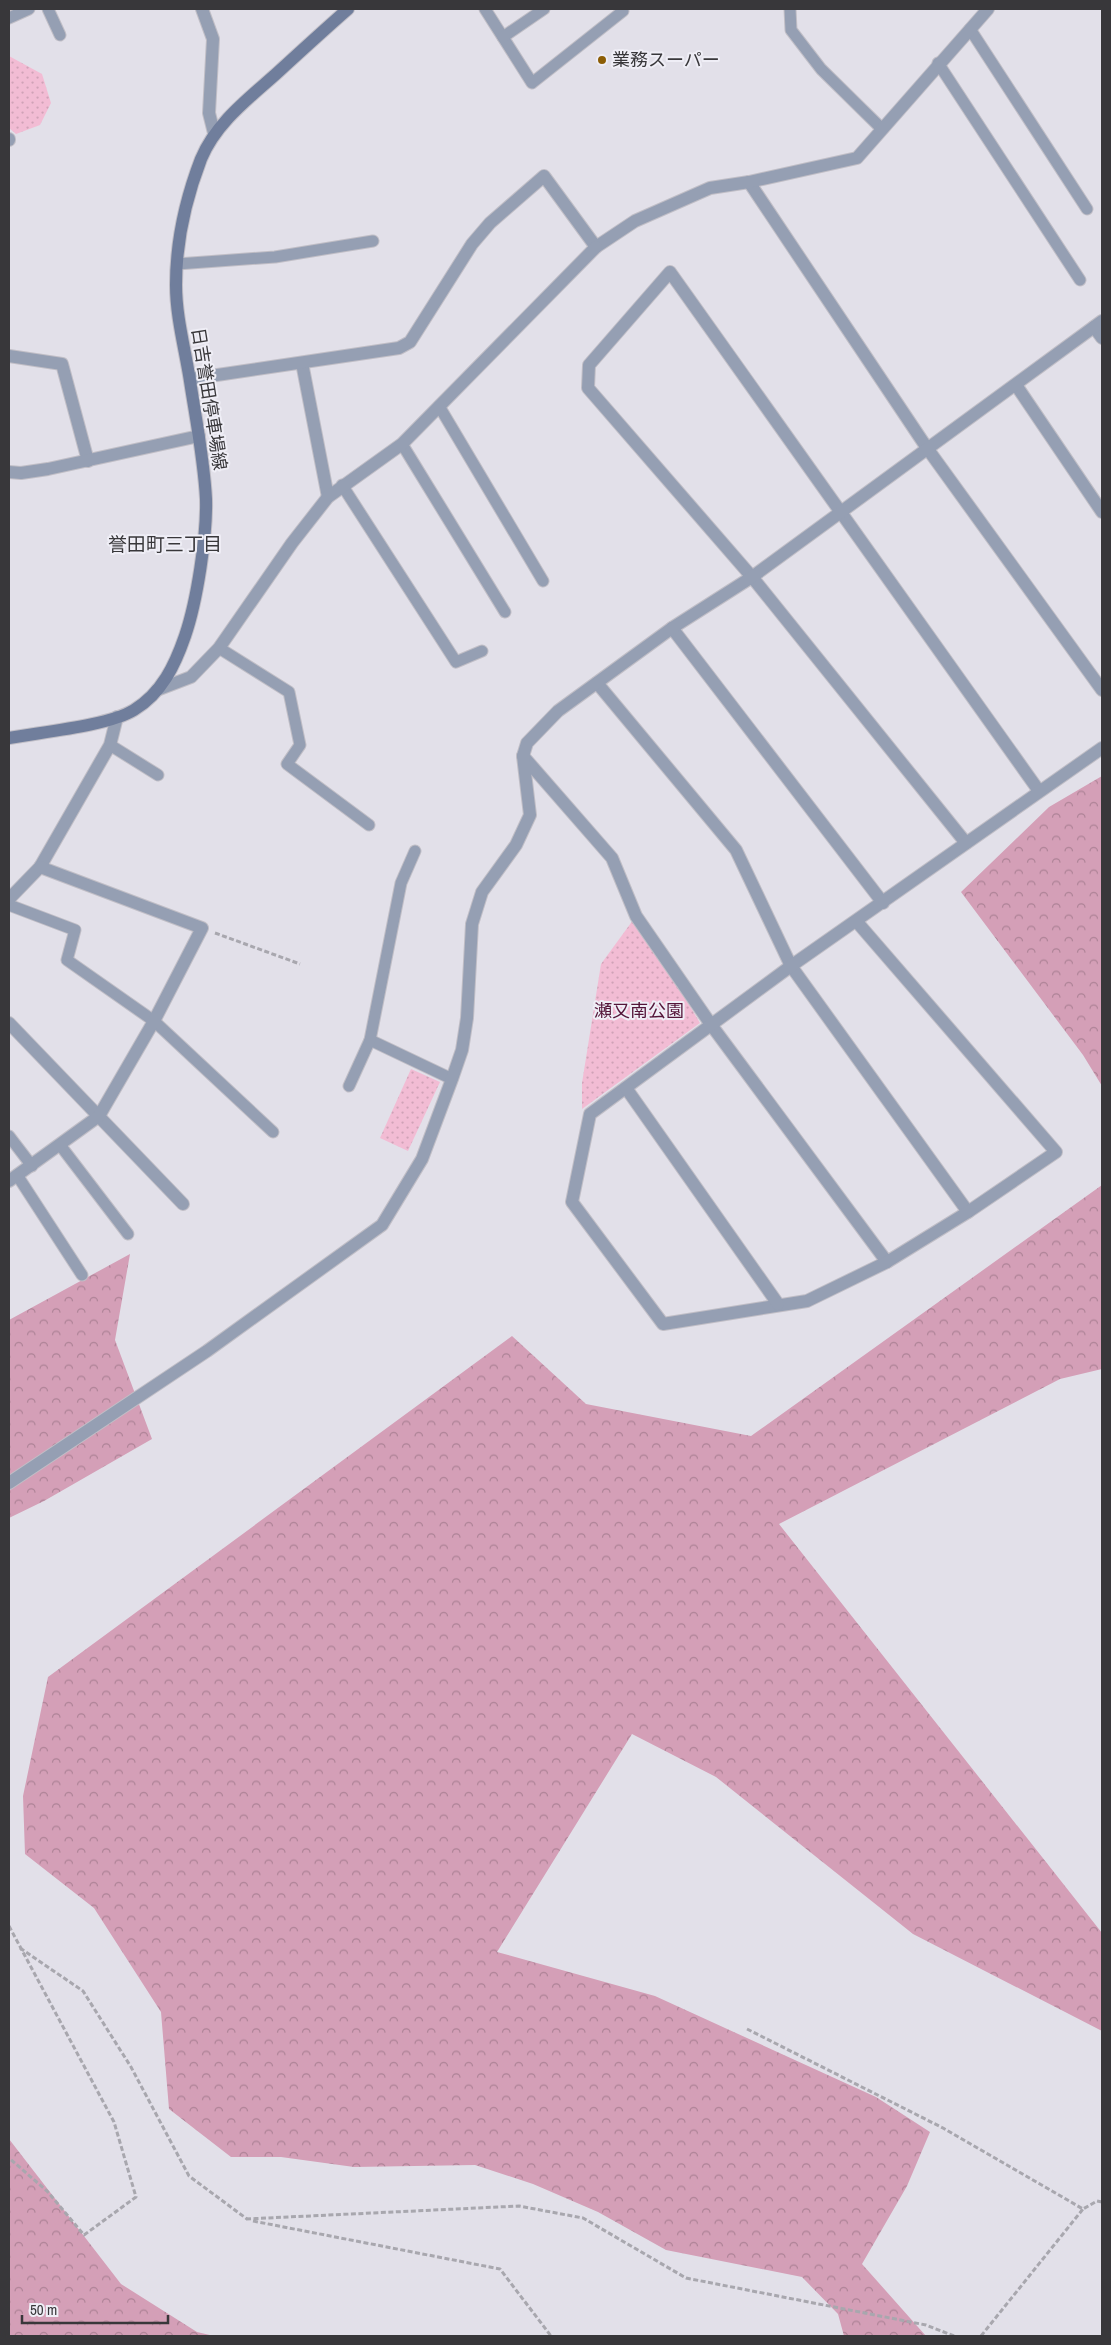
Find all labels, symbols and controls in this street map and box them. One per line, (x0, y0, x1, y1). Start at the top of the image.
place label: 業務スーパー (612, 47, 720, 72)
marker: 業務スーパー (596, 54, 608, 66)
street label: 日吉誉田停車場線 (186, 326, 233, 472)
district label: 誉田町三丁目 (108, 531, 222, 557)
park label: 瀬又南公園 (594, 998, 684, 1023)
scale bar (22, 2292, 169, 2324)
text: 50 m (30, 2299, 57, 2320)

